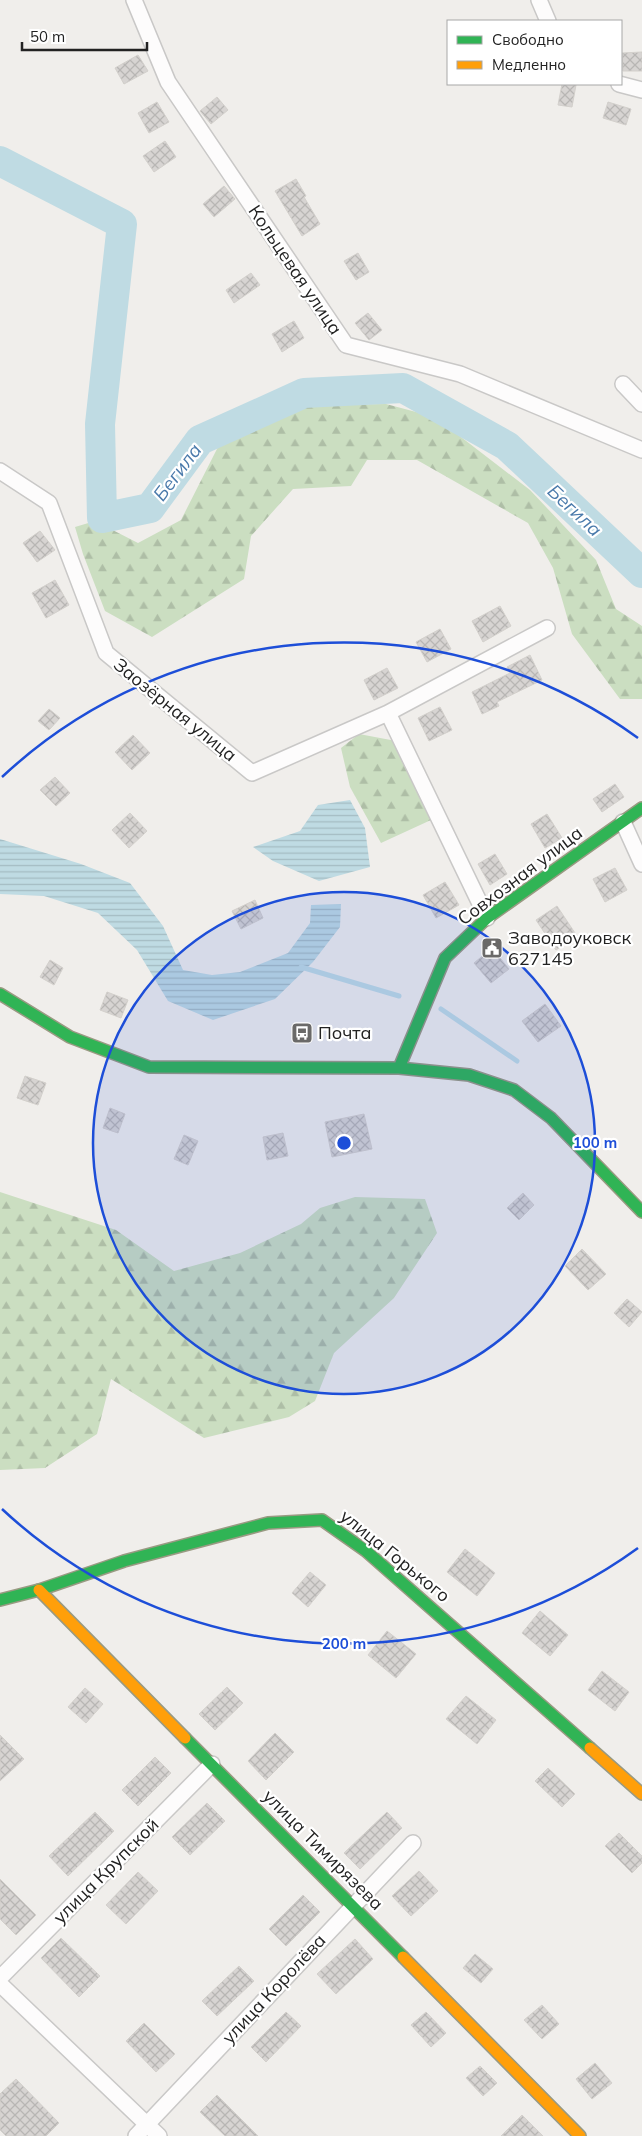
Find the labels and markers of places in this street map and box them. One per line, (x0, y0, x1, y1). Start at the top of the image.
place label: Заводоуковск 627145 (508, 926, 632, 970)
public building icon: Заводоуковск 627145 (480, 936, 504, 960)
bus stop icon: Почта (290, 1021, 314, 1045)
place label: Почта (318, 1021, 372, 1044)
centre of rings (335, 1134, 353, 1152)

